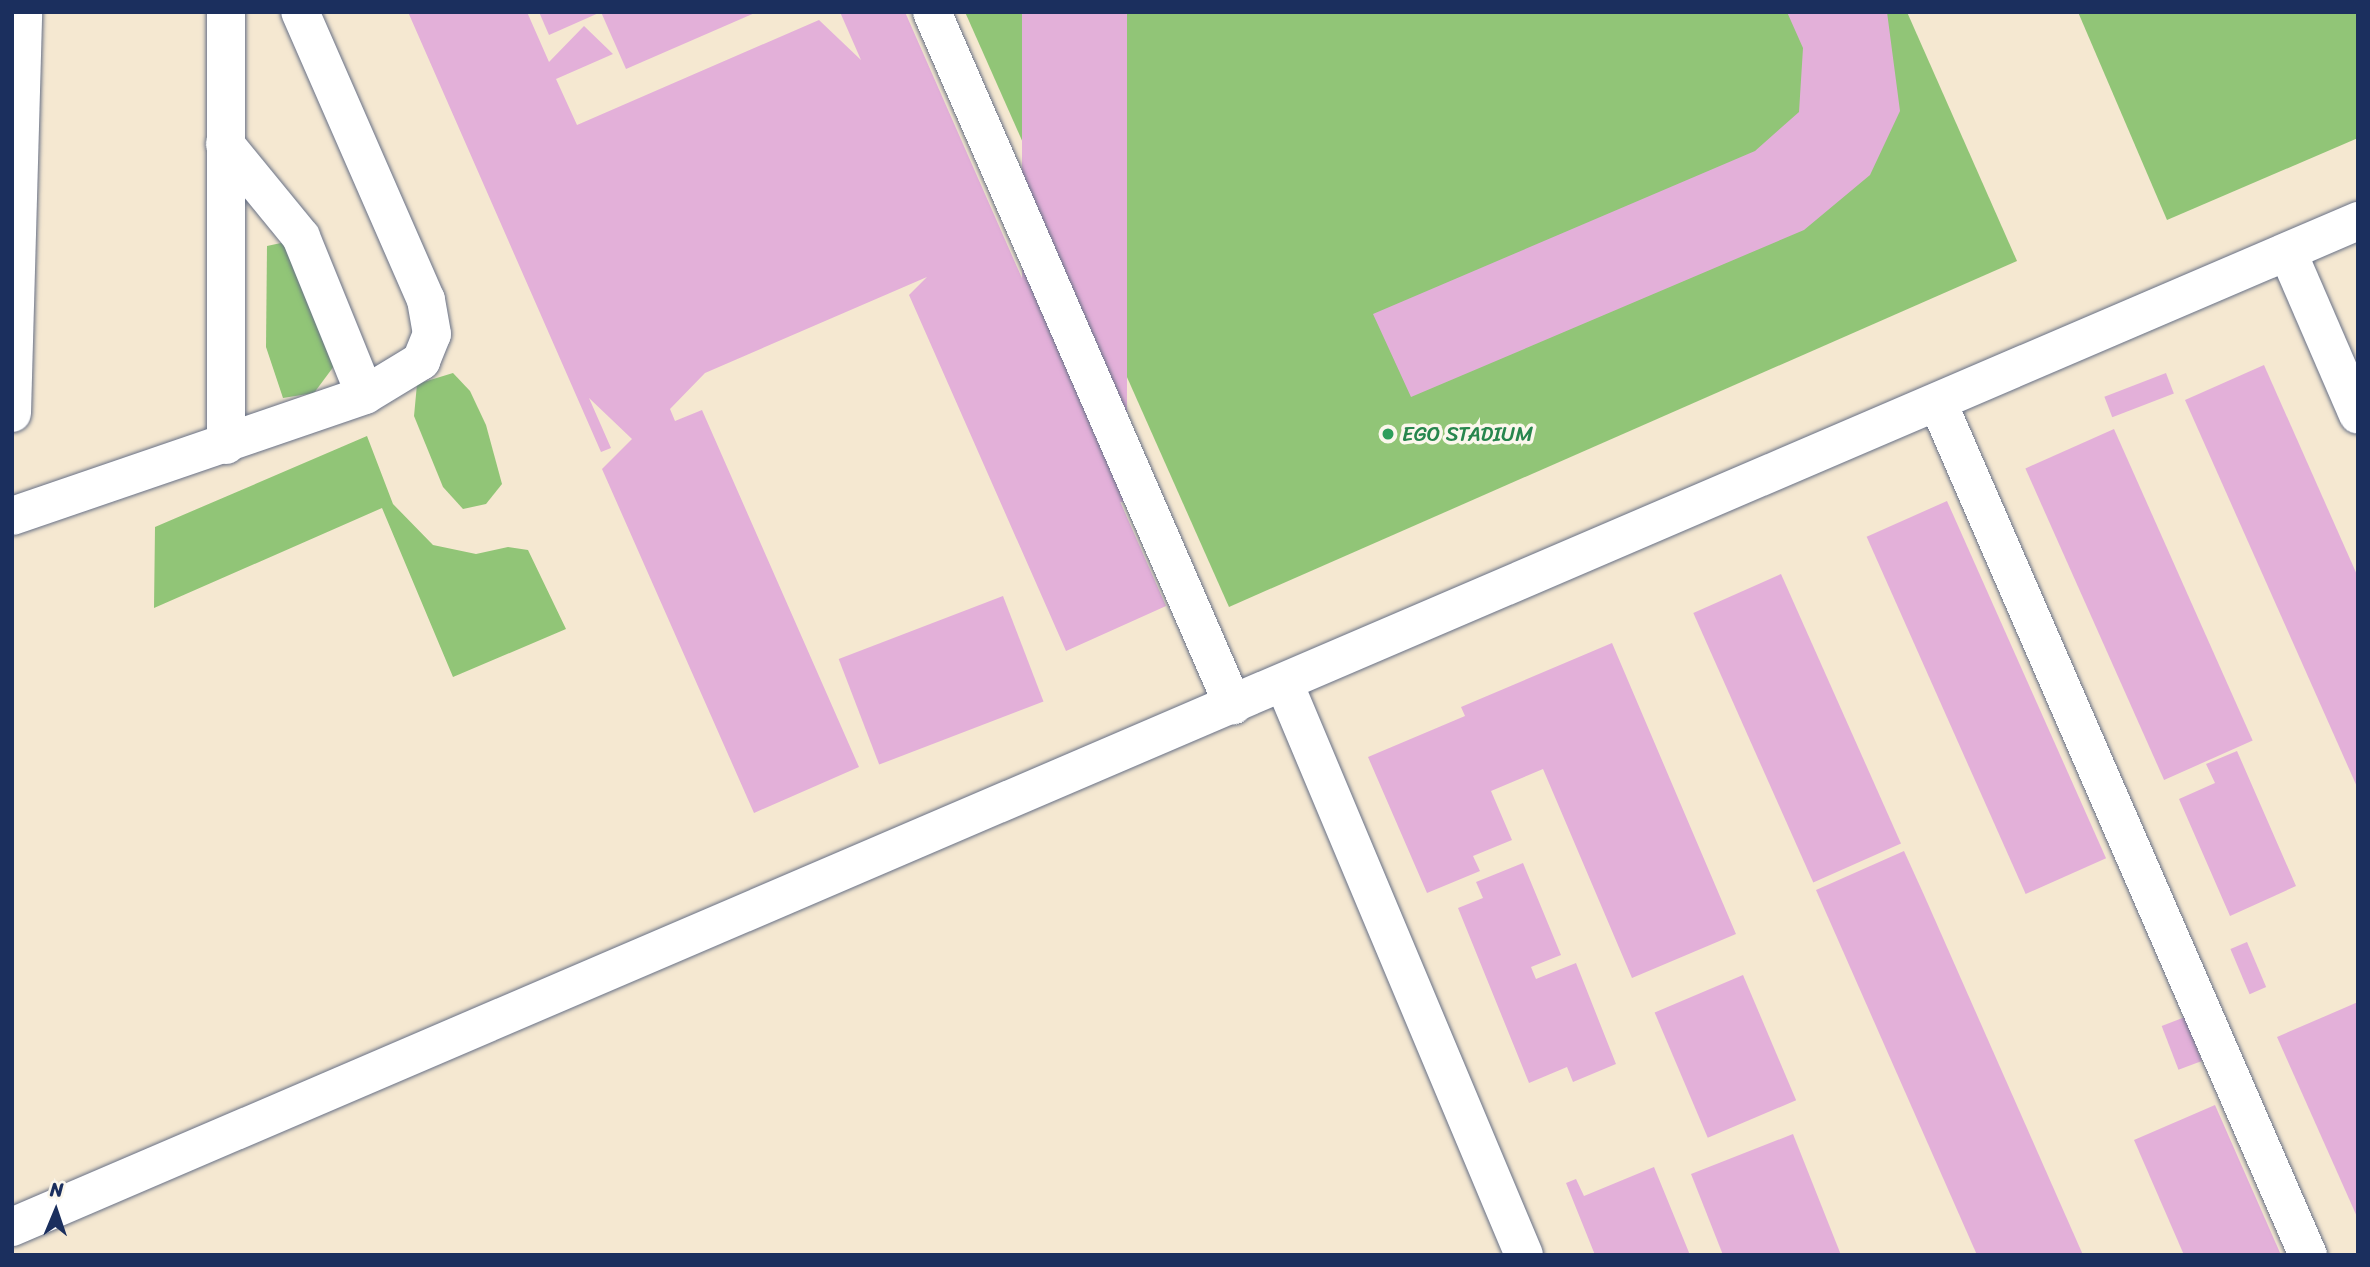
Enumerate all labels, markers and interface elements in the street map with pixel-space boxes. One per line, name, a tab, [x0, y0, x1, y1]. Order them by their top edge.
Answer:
place label: EGO STADIUM	[1402, 421, 1531, 447]
marker: EGO STADIUM	[1380, 426, 1396, 442]
text: N	[50, 1173, 64, 1206]
north arrow	[21, 1176, 91, 1246]

